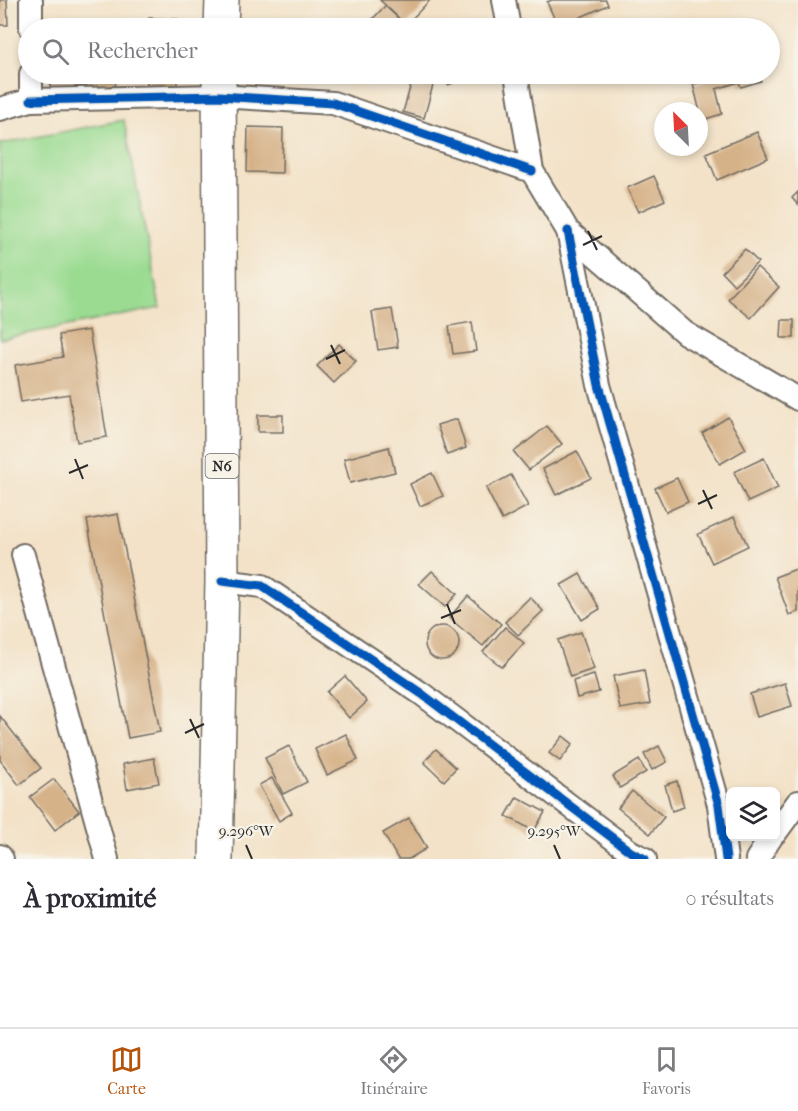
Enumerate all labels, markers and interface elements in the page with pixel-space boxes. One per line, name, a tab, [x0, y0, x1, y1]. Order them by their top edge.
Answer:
search box	[18, 18, 780, 84]
icon: search	[39, 35, 72, 68]
text: Rechercher	[87, 38, 198, 64]
north arrow	[654, 102, 708, 156]
road number: N6	[206, 454, 238, 478]
map controls	[726, 787, 780, 841]
button: layers	[726, 787, 780, 841]
text: 9.296°W	[219, 822, 275, 840]
text: 9.295°W	[527, 822, 582, 840]
text: À proximité	[24, 883, 156, 914]
text: 0 résultats	[685, 887, 774, 910]
tab: Carte	[107, 1043, 146, 1098]
tab: Itinéraire	[360, 1043, 428, 1098]
tab: Favoris	[642, 1043, 691, 1098]

